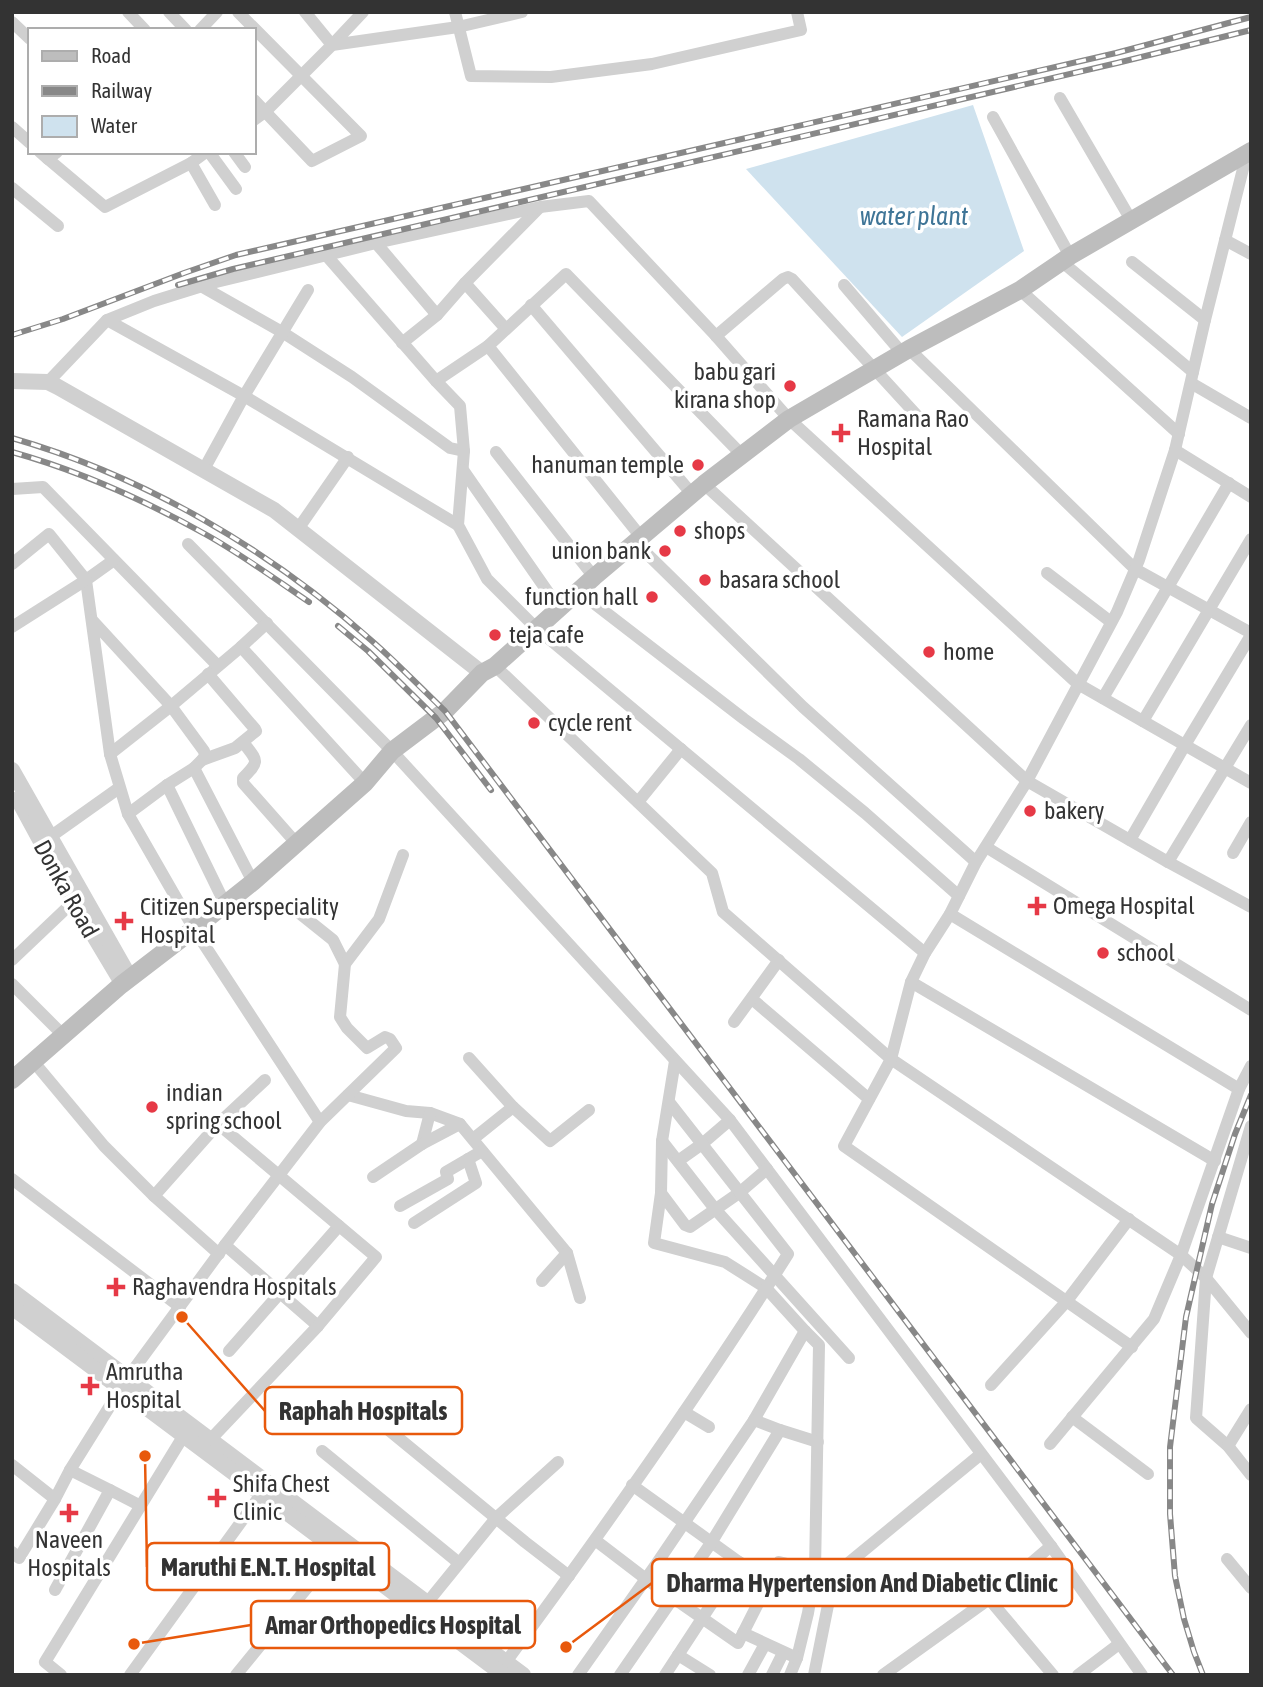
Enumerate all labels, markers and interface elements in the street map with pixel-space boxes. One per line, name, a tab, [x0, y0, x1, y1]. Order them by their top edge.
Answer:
legend	[28, 28, 256, 154]
text: Road	[91, 43, 131, 67]
text: Railway	[91, 78, 153, 102]
text: Water	[91, 113, 138, 137]
water label: water plant	[860, 201, 969, 231]
place label: babu gari kirana shop	[674, 358, 776, 413]
marker: babu gari kirana shop	[782, 378, 798, 394]
place label: Ramana Rao Hospital	[857, 405, 969, 460]
marker: Ramana Rao Hospital	[831, 423, 851, 443]
place label: hanuman temple	[531, 451, 684, 478]
marker: hanuman temple	[690, 457, 706, 473]
place label: shops	[694, 517, 745, 544]
marker: shops	[672, 523, 688, 539]
place label: union bank	[551, 537, 651, 564]
marker: union bank	[657, 543, 673, 559]
place label: basara school	[719, 566, 841, 593]
marker: basara school	[697, 572, 713, 588]
place label: function hall	[525, 583, 639, 610]
marker: function hall	[644, 589, 660, 605]
place label: teja cafe	[509, 621, 584, 648]
marker: teja cafe	[487, 627, 503, 643]
place label: home	[943, 638, 994, 665]
marker: home	[921, 644, 937, 660]
place label: cycle rent	[548, 709, 632, 736]
marker: cycle rent	[526, 715, 542, 731]
place label: bakery	[1044, 797, 1105, 824]
marker: bakery	[1022, 803, 1038, 819]
street label: Donka Road	[29, 835, 104, 942]
place label: Omega Hospital	[1053, 892, 1195, 919]
place label: Citizen Superspeciality Hospital	[140, 893, 339, 948]
marker: Omega Hospital	[1027, 896, 1047, 916]
marker: Citizen Superspeciality Hospital	[114, 911, 134, 931]
place label: school	[1117, 939, 1176, 966]
marker: school	[1095, 945, 1111, 961]
place label: indian spring school	[166, 1079, 282, 1134]
marker: indian spring school	[144, 1099, 160, 1115]
place label: Raghavendra Hospitals	[132, 1273, 336, 1300]
marker: Raghavendra Hospitals	[106, 1277, 126, 1297]
place label: Amrutha Hospital	[106, 1358, 183, 1413]
marker: Amrutha Hospital	[80, 1376, 100, 1396]
callout: Raphah Hospitals	[265, 1387, 462, 1434]
text: Raphah Hospitals	[279, 1396, 447, 1426]
place label: Shifa Chest Clinic	[233, 1470, 330, 1525]
marker: Shifa Chest Clinic	[207, 1488, 227, 1508]
marker: Naveen Hospitals	[59, 1503, 79, 1523]
place label: Naveen Hospitals	[27, 1526, 111, 1581]
callout: Maruthi E.N.T. Hospital	[147, 1543, 389, 1590]
text: Maruthi E.N.T. Hospital	[161, 1552, 376, 1582]
callout: Dharma Hypertension And Diabetic Clinic	[652, 1559, 1072, 1606]
text: Dharma Hypertension And Diabetic Clinic	[666, 1568, 1058, 1598]
callout: Amar Orthopedics Hospital	[251, 1601, 535, 1648]
text: Amar Orthopedics Hospital	[264, 1610, 522, 1640]

